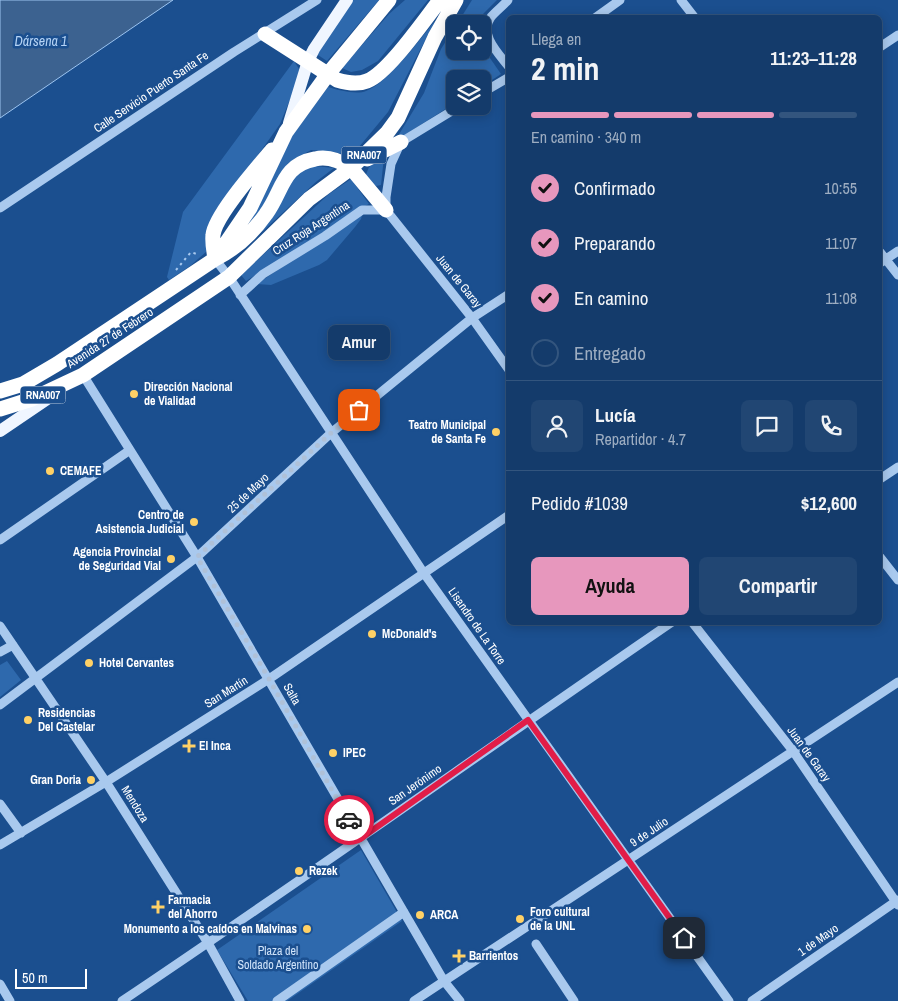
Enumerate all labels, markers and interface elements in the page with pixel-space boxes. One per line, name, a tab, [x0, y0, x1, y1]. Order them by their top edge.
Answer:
map controls	[446, 15, 491, 115]
button: locate	[446, 15, 491, 60]
text: Llega en	[531, 28, 581, 50]
water label: Dársena 1	[15, 32, 67, 50]
text: 11:23–11:28	[770, 45, 857, 71]
text: 2 min	[531, 47, 600, 90]
street label: Calle Servicio Puerto Santa Fe	[90, 48, 212, 136]
button: layers	[446, 70, 491, 115]
text: En camino · 340 m	[531, 126, 641, 148]
road number: RNA007	[342, 146, 386, 164]
icon: check	[531, 174, 559, 202]
text: Confirmado	[574, 175, 655, 201]
text: 10:55	[824, 177, 857, 199]
street label: Cruz Roja Argentina	[269, 197, 353, 259]
icon: check	[531, 229, 559, 257]
text: Preparando	[574, 230, 655, 256]
text: 11:07	[825, 232, 857, 254]
street label: Juan de Garay	[432, 251, 486, 311]
icon: check	[531, 284, 559, 312]
text: En camino	[574, 285, 648, 311]
text: 11:08	[825, 287, 857, 309]
street label: Avenida 27 de Febrero	[63, 304, 156, 372]
callout: Amur	[328, 325, 390, 360]
text: Amur	[342, 331, 376, 353]
text: Entregado	[574, 340, 646, 366]
place label: Dirección Nacional de Vialidad	[144, 379, 233, 409]
road number: RNA007	[20, 386, 66, 404]
marker: Dirección Nacional de Vialidad	[128, 388, 140, 400]
pin	[338, 389, 380, 431]
icon: bag	[345, 396, 373, 424]
button: person	[531, 400, 583, 452]
button: chat	[741, 400, 793, 452]
button: phone	[805, 400, 857, 452]
text: Lucía	[595, 402, 636, 428]
place label: Teatro Municipal de Santa Fe	[409, 417, 487, 447]
marker: Teatro Municipal de Santa Fe	[490, 426, 502, 438]
text: Repartidor · 4.7	[595, 428, 686, 450]
place label: CEMAFE	[60, 463, 102, 479]
marker: CEMAFE	[44, 465, 56, 477]
street label: 25 de Mayo	[224, 470, 272, 516]
text: Pedido #1039	[531, 490, 628, 516]
text: $12,600	[801, 490, 857, 516]
place label: Centro de Asistencia Judicial	[95, 507, 185, 537]
marker: Centro de Asistencia Judicial	[188, 516, 200, 528]
place label: Agencia Provincial de Seguridad Vial	[73, 544, 161, 574]
marker: Agencia Provincial de Seguridad Vial	[165, 553, 177, 565]
button: Ayuda	[531, 557, 689, 615]
button: Compartir	[699, 557, 857, 615]
street label: Lisandro de La Torre	[444, 584, 510, 668]
place label: McDonald's	[382, 626, 437, 642]
marker: McDonald's	[366, 628, 378, 640]
place label: Hotel Cervantes	[99, 655, 174, 671]
marker: Hotel Cervantes	[83, 657, 95, 669]
street label: San Martín	[201, 672, 251, 712]
street label: Salta	[279, 680, 305, 708]
place label: Residencias Del Castelar	[38, 705, 96, 735]
marker: Residencias Del Castelar	[22, 714, 34, 726]
street label: Juan de Garay	[784, 723, 834, 785]
place label: El Inca	[199, 738, 231, 754]
marker: El Inca	[183, 740, 195, 752]
place label: IPEC	[343, 745, 366, 761]
marker: IPEC	[327, 747, 339, 759]
street label: San Jerónimo	[385, 761, 445, 809]
place label: Gran Doria	[30, 772, 82, 788]
marker: Gran Doria	[85, 774, 97, 786]
street label: Mendoza	[117, 783, 153, 826]
courier	[324, 795, 374, 845]
icon: car	[335, 806, 363, 834]
street label: 9 de Julio	[627, 813, 671, 851]
place label: Rezek	[309, 863, 338, 879]
marker: Rezek	[293, 865, 305, 877]
place label: Farmacia del Ahorro	[168, 892, 217, 922]
marker: Farmacia del Ahorro	[152, 901, 164, 913]
place label: Foro cultural de la UNL	[530, 904, 590, 934]
place label: ARCA	[430, 907, 459, 923]
marker: ARCA	[414, 909, 426, 921]
marker: Foro cultural de la UNL	[514, 913, 526, 925]
pin	[663, 917, 705, 959]
street label: 1 de Mayo	[795, 920, 841, 960]
place label: Monumento a los caídos en Malvinas	[124, 921, 298, 937]
marker: Monumento a los caídos en Malvinas	[301, 923, 313, 935]
icon: home	[670, 924, 698, 952]
park label: Plaza del Soldado Argentino	[238, 943, 318, 973]
place label: Barrientos	[469, 948, 519, 964]
marker: Barrientos	[453, 950, 465, 962]
scale bar	[15, 966, 88, 989]
text: 50 m	[22, 969, 48, 987]

